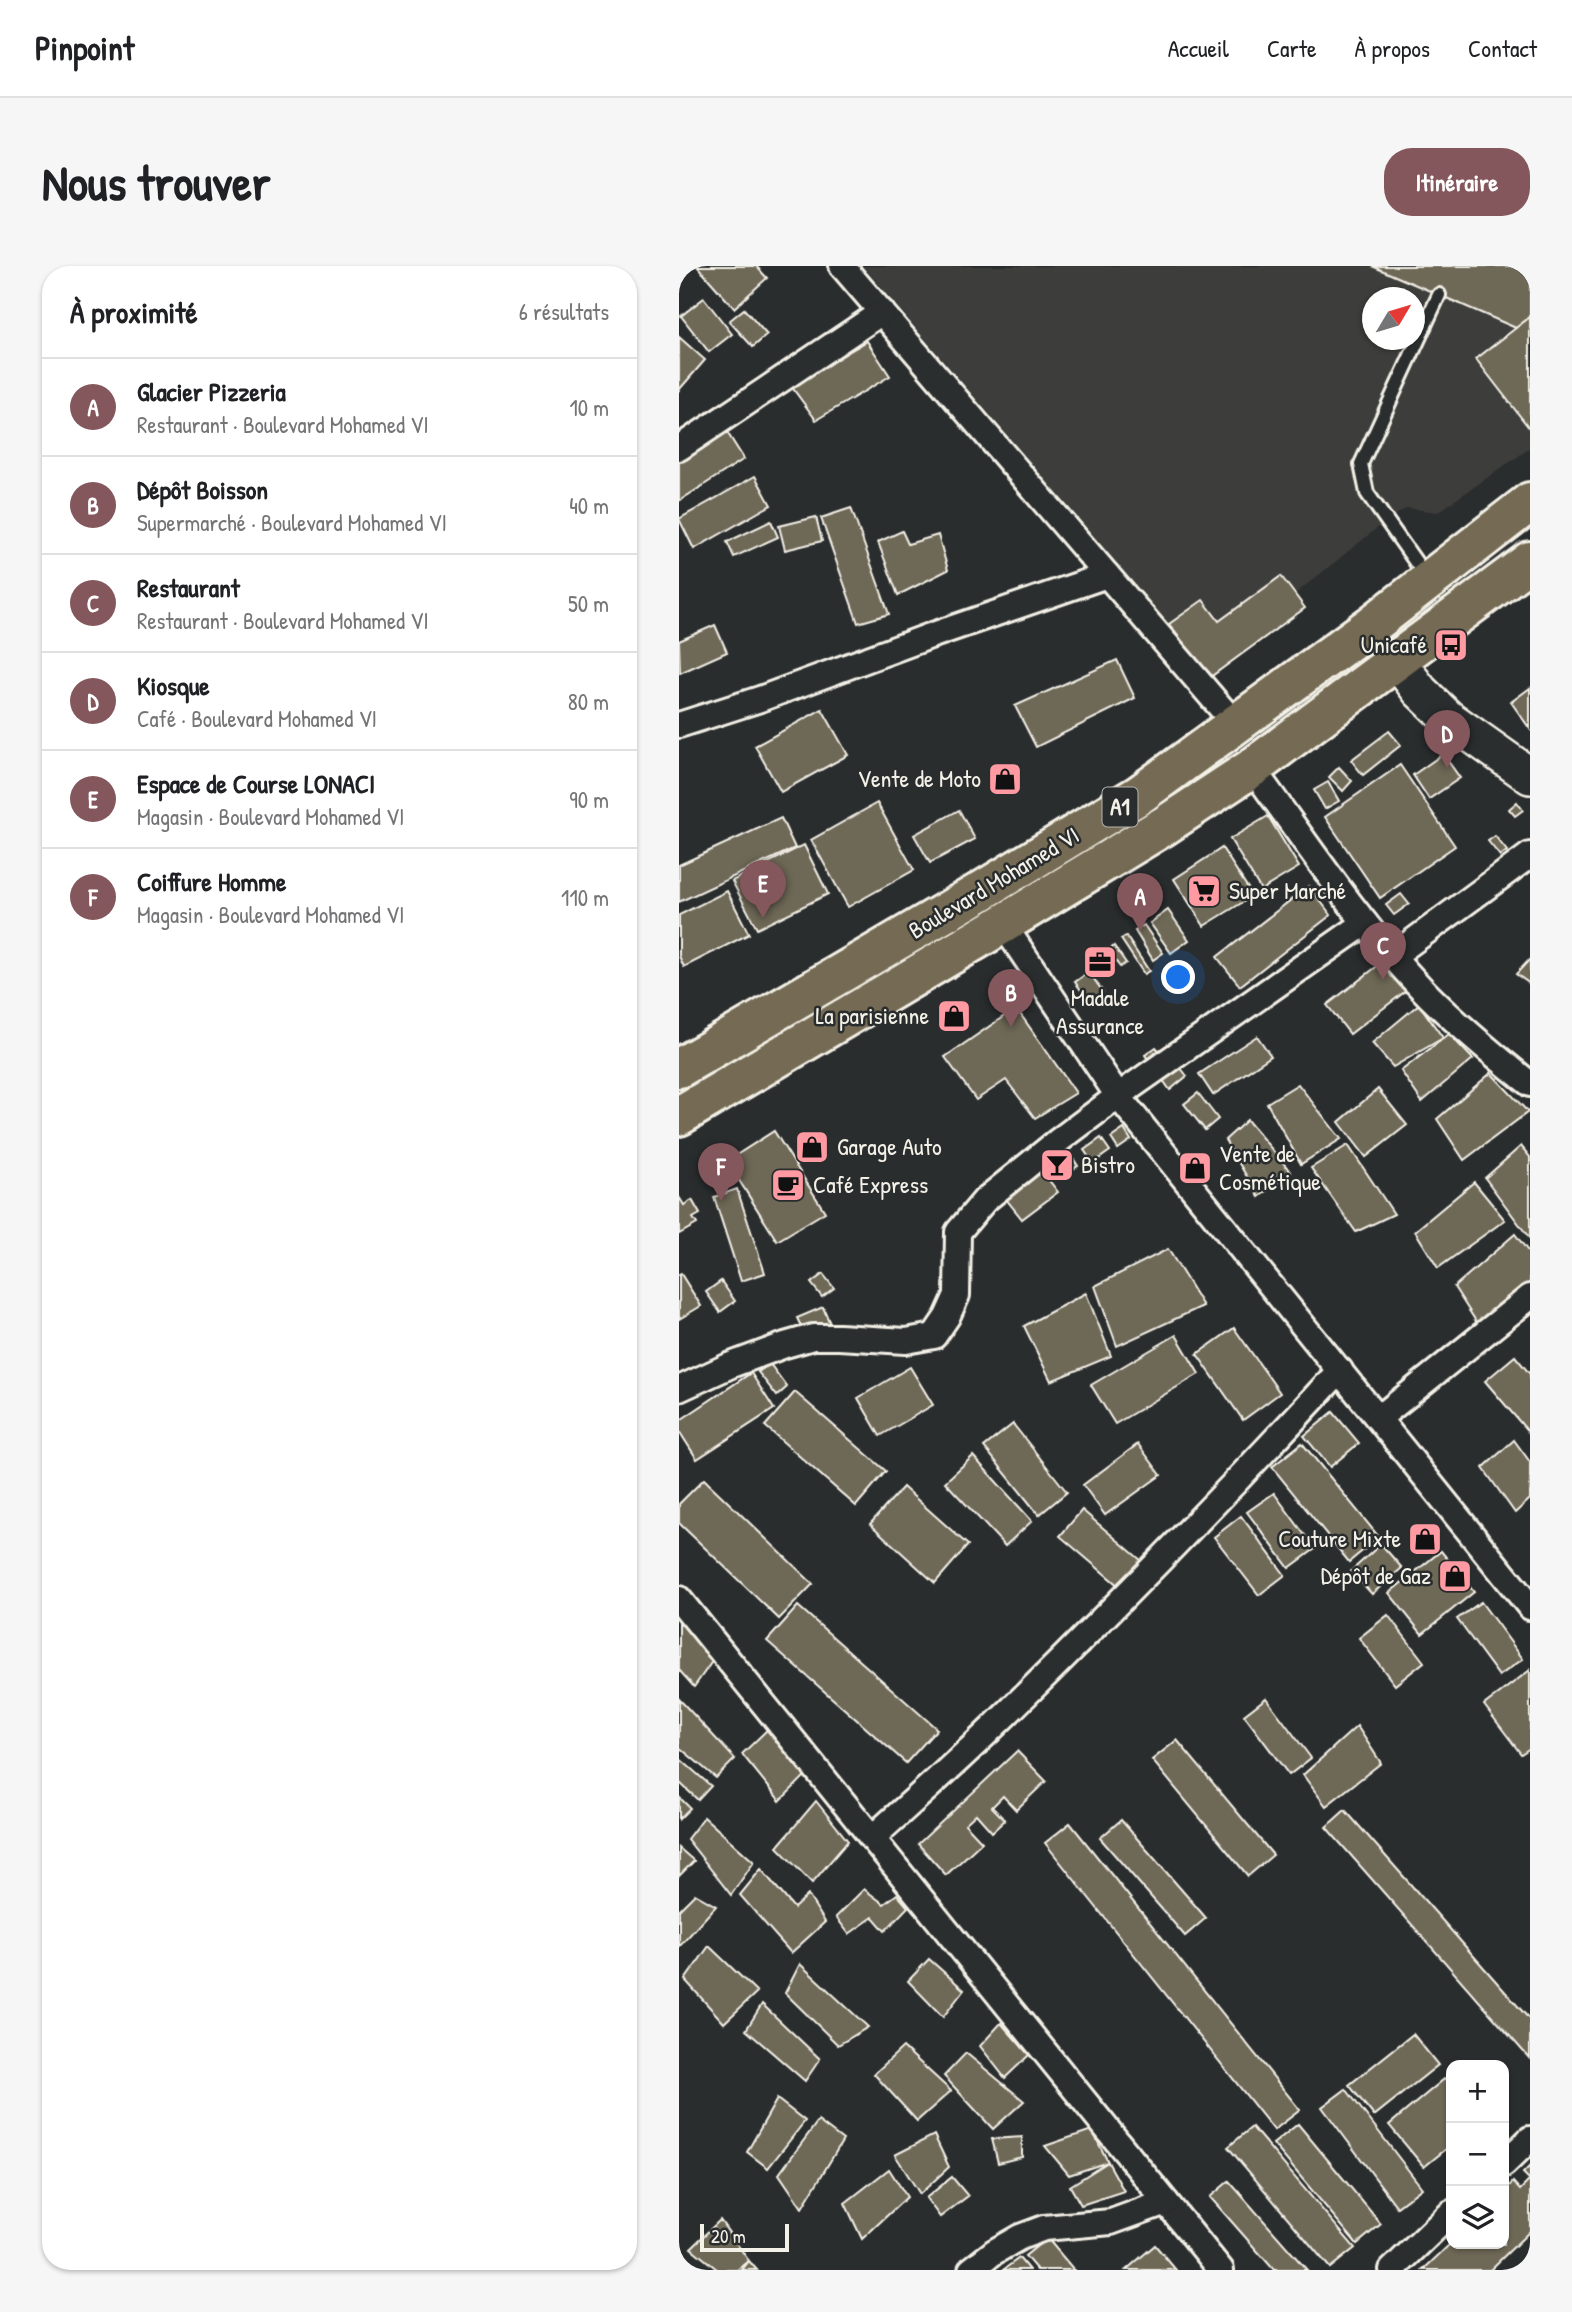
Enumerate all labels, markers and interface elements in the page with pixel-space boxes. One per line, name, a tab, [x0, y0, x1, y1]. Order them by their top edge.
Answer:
text: Pinpoint	[35, 26, 134, 70]
text: Accueil	[1168, 32, 1229, 64]
text: Carte	[1267, 32, 1316, 64]
text: À propos	[1354, 32, 1430, 64]
text: Contact	[1468, 32, 1537, 64]
button: Itinéraire	[1384, 148, 1530, 216]
text: Nous trouver	[42, 149, 271, 215]
north arrow	[1362, 287, 1425, 350]
text: À proximité	[70, 292, 198, 332]
text: 6 résultats	[519, 296, 609, 327]
text: Glacier Pizzeria	[137, 374, 286, 409]
text: A	[87, 392, 99, 423]
text: 10 m	[569, 392, 609, 423]
text: Restaurant · Boulevard Mohamed VI	[137, 409, 429, 440]
text: Dépôt Boisson	[137, 472, 268, 507]
text: B	[87, 490, 99, 521]
text: 40 m	[569, 490, 609, 521]
text: Supermarché · Boulevard Mohamed VI	[137, 507, 447, 538]
text: Restaurant	[137, 570, 240, 605]
text: C	[87, 588, 99, 619]
text: 50 m	[568, 588, 609, 619]
text: Restaurant · Boulevard Mohamed VI	[137, 605, 429, 636]
bus stop icon: Unicafé	[1432, 626, 1470, 664]
place label: Unicafé	[1361, 628, 1427, 660]
text: Kiosque	[137, 668, 210, 703]
text: D	[88, 686, 98, 717]
text: 80 m	[568, 686, 609, 717]
text: Café · Boulevard Mohamed VI	[137, 703, 377, 734]
pin: D	[1424, 710, 1470, 768]
shop icon: Vente de Moto	[986, 760, 1024, 798]
place label: Vente de Moto	[857, 762, 981, 794]
text: Espace de Course LONACI	[137, 766, 375, 801]
text: E	[88, 784, 98, 815]
text: 90 m	[569, 784, 609, 815]
road number: A1	[1103, 788, 1137, 827]
text: Magasin · Boulevard Mohamed VI	[137, 801, 404, 832]
street label: Boulevard Mohamed VI	[902, 819, 1085, 946]
pin: E	[740, 860, 786, 918]
text: Coiffure Homme	[137, 864, 286, 899]
supermarket icon: Super Marché	[1185, 872, 1223, 910]
pin: A	[1117, 873, 1163, 931]
place label: Super Marché	[1229, 874, 1347, 906]
text: F	[89, 882, 97, 913]
text: 110 m	[561, 882, 609, 913]
text: Magasin · Boulevard Mohamed VI	[137, 899, 404, 930]
pin: C	[1360, 922, 1406, 980]
office icon: Madale Assurance	[1081, 943, 1119, 981]
your location	[1161, 960, 1195, 994]
pin: B	[988, 969, 1034, 1027]
place label: Madale Assurance	[1056, 981, 1145, 1041]
shop icon: La parisienne	[935, 997, 973, 1035]
place label: La parisienne	[815, 999, 929, 1031]
shop icon: Garage Auto	[793, 1128, 831, 1166]
place label: Garage Auto	[837, 1130, 942, 1162]
place label: Vente de Cosmétique	[1219, 1137, 1321, 1197]
pin: F	[698, 1143, 744, 1201]
bar icon: Bistro	[1038, 1146, 1076, 1184]
place label: Bistro	[1081, 1148, 1135, 1180]
shop icon: Vente de Cosmétique	[1176, 1149, 1214, 1187]
cafe icon: Café Express	[769, 1166, 807, 1204]
place label: Café Express	[813, 1168, 928, 1200]
shop icon: Couture Mixte	[1406, 1520, 1444, 1558]
place label: Couture Mixte	[1278, 1522, 1401, 1554]
shop icon: Dépôt de Gaz	[1436, 1557, 1474, 1595]
place label: Dépôt de Gaz	[1321, 1559, 1431, 1591]
map controls	[1446, 2060, 1509, 2249]
button: +	[1446, 2060, 1509, 2123]
button: −	[1446, 2123, 1509, 2186]
button: layers	[1446, 2186, 1509, 2249]
scale bar	[700, 2221, 789, 2253]
text: 20 m	[711, 2223, 746, 2249]

